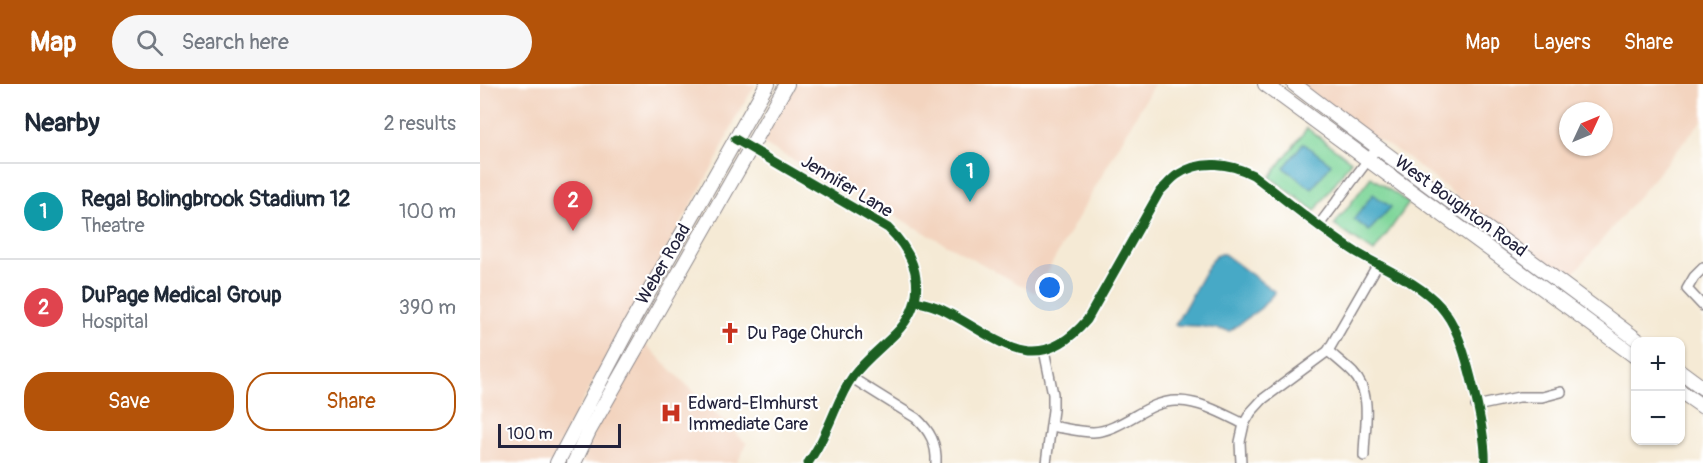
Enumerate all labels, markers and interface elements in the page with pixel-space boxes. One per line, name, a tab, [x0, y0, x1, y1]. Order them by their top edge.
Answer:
search box	[112, 15, 532, 69]
text: Map	[30, 25, 76, 60]
icon: search	[133, 26, 166, 59]
text: Search here	[181, 28, 289, 56]
text: Map	[1465, 29, 1500, 56]
text: Layers	[1533, 29, 1591, 56]
text: Share	[1624, 29, 1673, 56]
north arrow	[1559, 102, 1613, 156]
text: Nearby	[24, 107, 100, 139]
text: 2 results	[384, 111, 456, 136]
street label: Jennifer Lane	[797, 150, 897, 223]
street label: West Boughton Road	[1390, 151, 1531, 262]
pin: 1	[950, 152, 990, 202]
pin: 2	[554, 182, 592, 231]
text: Regal Bolingbrook Stadium 12	[81, 185, 351, 213]
text: 1	[40, 199, 47, 224]
text: 100 m	[399, 199, 456, 224]
text: Theatre	[81, 213, 145, 238]
street label: Weber Road	[631, 220, 696, 309]
your location	[1035, 273, 1064, 302]
text: DuPage Medical Group	[81, 281, 282, 309]
text: 2	[38, 295, 49, 320]
text: 390 m	[399, 295, 456, 320]
text: Hospital	[81, 309, 148, 334]
church icon: Du Page Church	[718, 321, 742, 345]
place label: Du Page Church	[747, 322, 863, 345]
map controls	[1631, 337, 1685, 445]
button: +	[1631, 337, 1685, 391]
button: Save	[24, 372, 234, 431]
button: Share	[246, 372, 456, 431]
button: −	[1631, 391, 1685, 445]
place label: Edward-Elmhurst Immediate Care	[688, 392, 819, 436]
hospital icon: Edward-Elmhurst Immediate Care	[659, 401, 683, 425]
scale bar	[498, 421, 621, 448]
text: 100 m	[507, 424, 553, 444]

